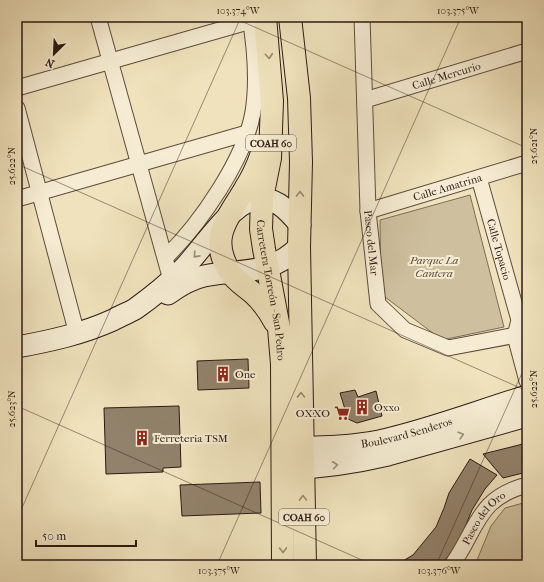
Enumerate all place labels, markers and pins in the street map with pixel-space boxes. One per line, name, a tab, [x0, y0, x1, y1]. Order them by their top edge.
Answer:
building icon: One	[214, 365, 232, 383]
place label: One	[235, 368, 256, 381]
building icon: Oxxo	[353, 398, 371, 416]
place label: Oxxo	[374, 401, 400, 414]
supermarket icon: OXXO	[333, 404, 351, 422]
place label: OXXO	[296, 407, 330, 420]
building icon: Ferreteria TSM	[133, 429, 151, 447]
place label: Ferreteria TSM	[154, 432, 228, 445]

